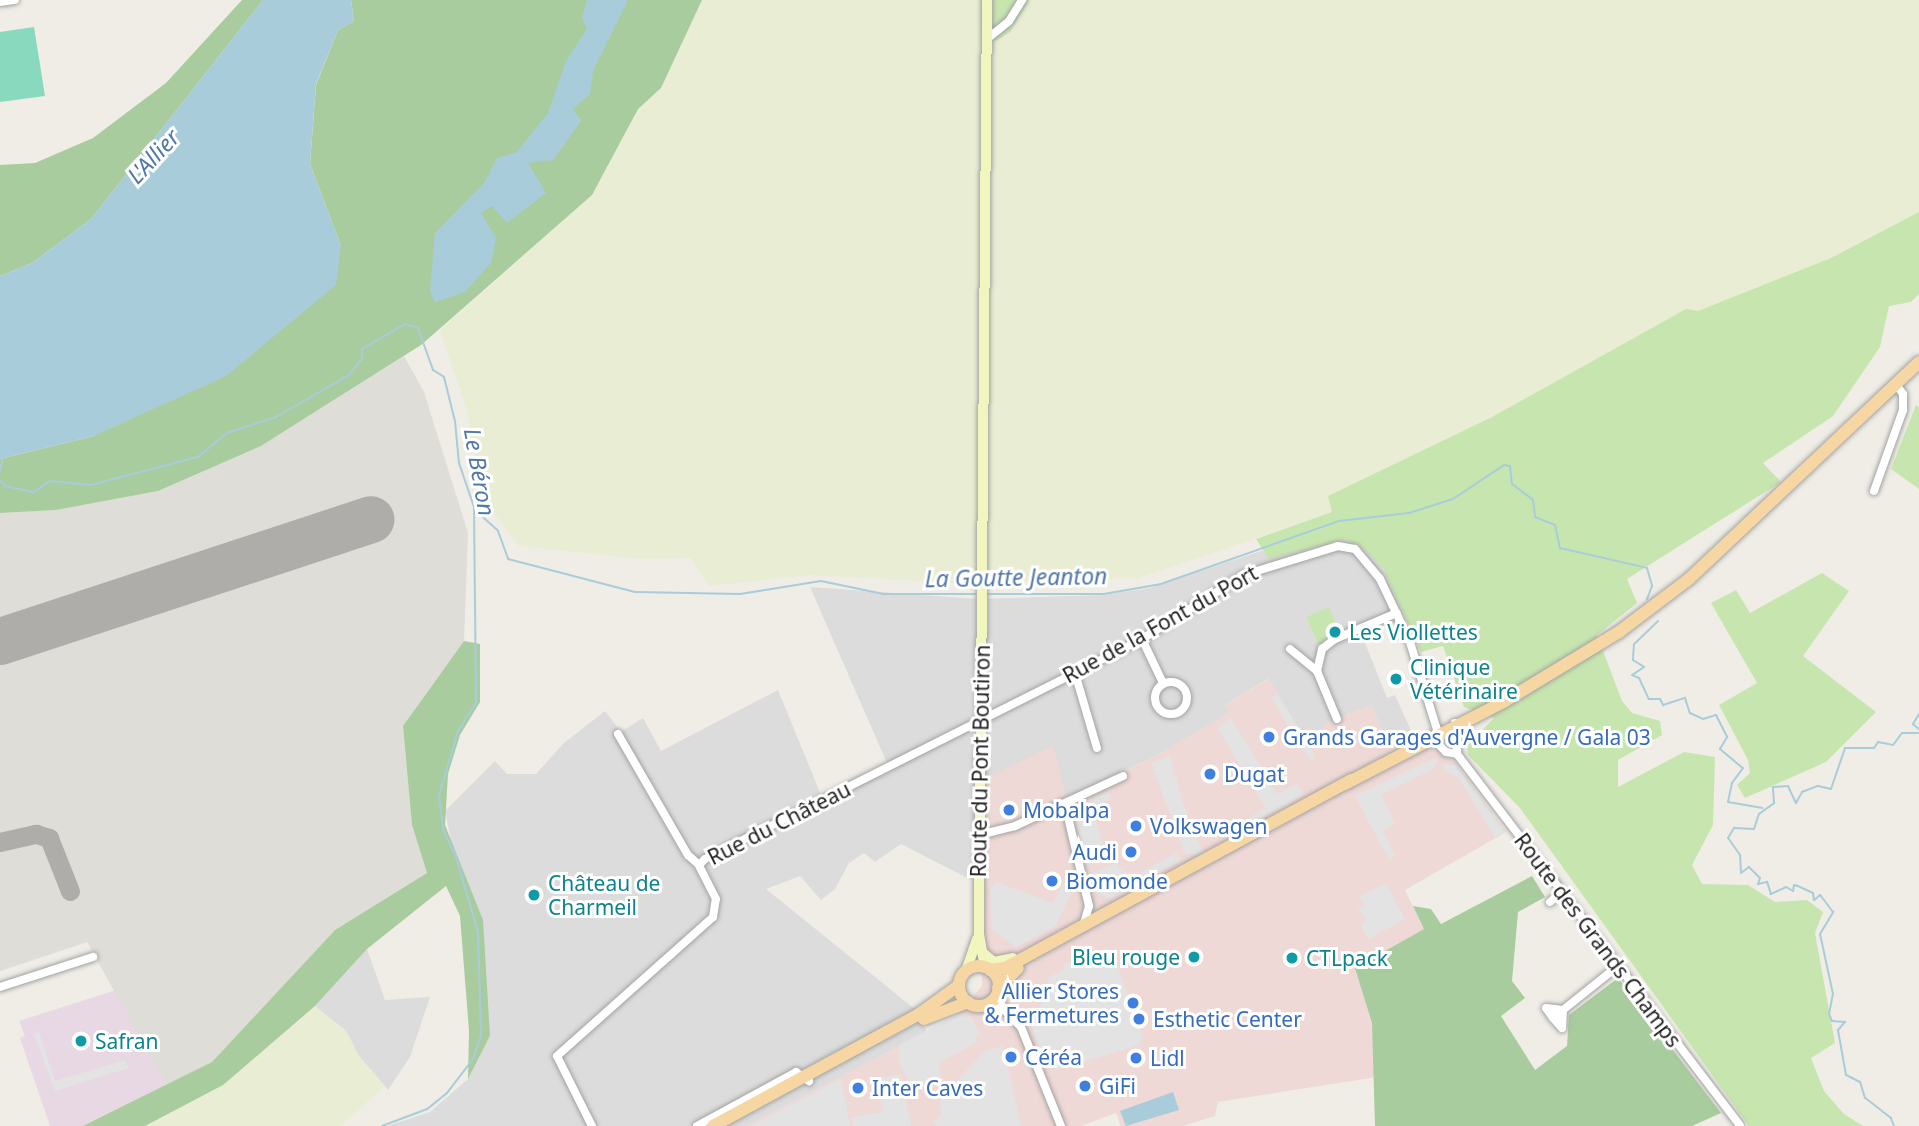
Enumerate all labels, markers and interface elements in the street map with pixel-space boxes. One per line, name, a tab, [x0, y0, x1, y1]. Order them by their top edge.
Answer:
water label: L'Allier	[121, 123, 185, 189]
water label: Le Béron	[459, 426, 501, 518]
street label: Rue de la Font du Port	[1058, 560, 1262, 688]
water label: La Goutte Jeanton	[924, 562, 1108, 592]
place label: Les Viollettes	[1349, 619, 1478, 645]
marker: Les Viollettes	[1327, 624, 1343, 640]
street label: Route du Pont Boutiron	[965, 644, 995, 878]
place label: Clinique Vétérinaire	[1410, 654, 1518, 704]
marker: Clinique Vétérinaire	[1388, 671, 1404, 687]
place label: Grands Garages d'Auvergne / Gala 03	[1283, 724, 1651, 750]
marker: Grands Garages d'Auvergne / Gala 03	[1261, 729, 1277, 745]
place label: Dugat	[1224, 761, 1285, 787]
marker: Dugat	[1202, 766, 1218, 782]
street label: Rue du Château	[703, 776, 855, 870]
place label: Mobalpa	[1023, 797, 1110, 823]
marker: Mobalpa	[1001, 802, 1017, 818]
place label: Volkswagen	[1150, 813, 1268, 839]
marker: Volkswagen	[1128, 818, 1144, 834]
street label: Route des Grands Champs	[1509, 828, 1687, 1052]
place label: Audi	[1072, 839, 1117, 865]
marker: Audi	[1123, 844, 1139, 860]
place label: Biomonde	[1066, 868, 1168, 894]
place label: Château de Charmeil	[548, 870, 660, 920]
marker: Biomonde	[1044, 873, 1060, 889]
marker: Château de Charmeil	[526, 887, 542, 903]
place label: Bleu rouge	[1072, 944, 1180, 970]
place label: CTLpack	[1306, 945, 1388, 971]
marker: Bleu rouge	[1186, 949, 1202, 965]
marker: CTLpack	[1284, 950, 1300, 966]
place label: Allier Stores & Fermetures	[985, 978, 1119, 1028]
marker: Allier Stores & Fermetures	[1125, 995, 1141, 1011]
place label: Esthetic Center	[1153, 1006, 1302, 1032]
marker: Esthetic Center	[1131, 1011, 1147, 1027]
place label: Safran	[95, 1028, 159, 1054]
marker: Safran	[73, 1033, 89, 1049]
place label: Céréa	[1025, 1044, 1082, 1070]
place label: Lidl	[1150, 1045, 1185, 1071]
marker: Céréa	[1003, 1049, 1019, 1065]
marker: Lidl	[1128, 1050, 1144, 1066]
place label: GiFi	[1099, 1073, 1136, 1099]
place label: Inter Caves	[872, 1075, 983, 1101]
marker: GiFi	[1077, 1078, 1093, 1094]
marker: Inter Caves	[850, 1080, 866, 1096]

